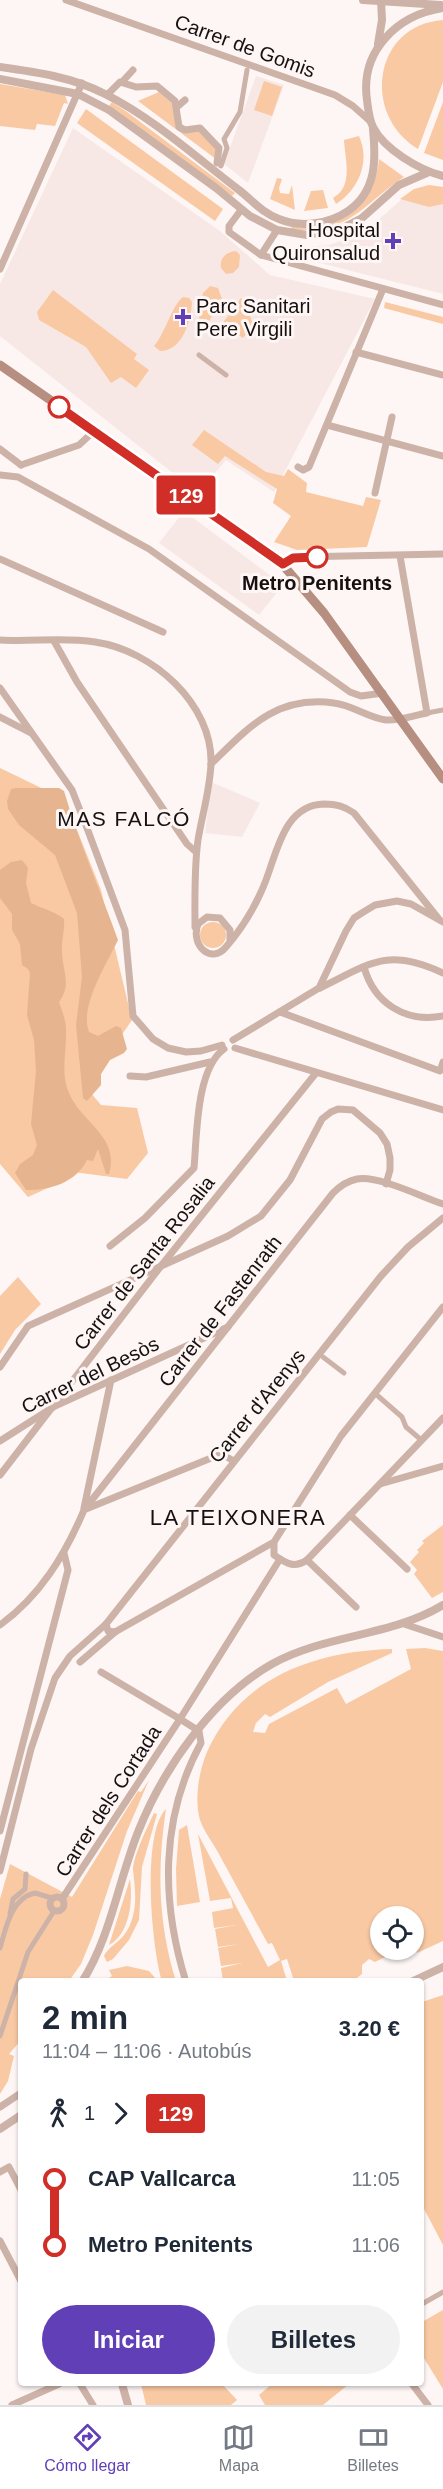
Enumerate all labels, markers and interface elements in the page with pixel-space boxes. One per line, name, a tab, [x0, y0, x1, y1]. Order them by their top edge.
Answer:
street label: Carrer de Gomis	[172, 10, 318, 82]
place label: Hospital Quironsalud	[272, 219, 380, 264]
marker: Hospital Quironsalud	[384, 232, 402, 250]
place label: Parc Sanitari Pere Virgili	[196, 295, 311, 340]
marker: Parc Sanitari Pere Virgili	[174, 308, 192, 326]
unlabelled marker	[48, 396, 70, 418]
line badge: 129	[152, 476, 220, 514]
text: 129	[168, 484, 204, 507]
marker: Metro Penitents	[306, 546, 328, 568]
place label: Metro Penitents	[242, 572, 392, 594]
district label: MAS FALCÓ	[57, 807, 191, 830]
street label: Carrer de Santa Rosalia	[69, 1171, 219, 1354]
street label: Carrer de Fastenrath	[154, 1231, 286, 1391]
street label: Carrer del Besòs	[18, 1332, 162, 1418]
street label: Carrer d'Arenys	[205, 1345, 309, 1467]
district label: LA TEIXONERA	[150, 1505, 326, 1530]
street label: Carrer dels Cortada	[51, 1721, 166, 1881]
map controls	[370, 1906, 424, 1960]
button: locate	[370, 1906, 424, 1960]
text: 2 min	[42, 1999, 128, 2036]
text: 3.20 €	[339, 2016, 400, 2041]
text: 11:04 – 11:06 · Autobús	[42, 2040, 251, 2062]
icon: walk	[42, 2097, 75, 2130]
icon: forward	[104, 2097, 137, 2130]
text: 1	[84, 2102, 95, 2124]
text: 129	[158, 2102, 193, 2125]
text: CAP Vallcarca	[88, 2166, 236, 2191]
text: 11:05	[351, 2168, 400, 2190]
text: Metro Penitents	[88, 2232, 253, 2257]
text: 11:06	[351, 2234, 400, 2256]
button: Iniciar	[42, 2305, 215, 2374]
button: Billetes	[227, 2305, 400, 2374]
tab: Cómo llegar	[44, 2421, 130, 2475]
tab: Mapa	[219, 2421, 259, 2475]
tab: Billetes	[347, 2421, 399, 2475]

